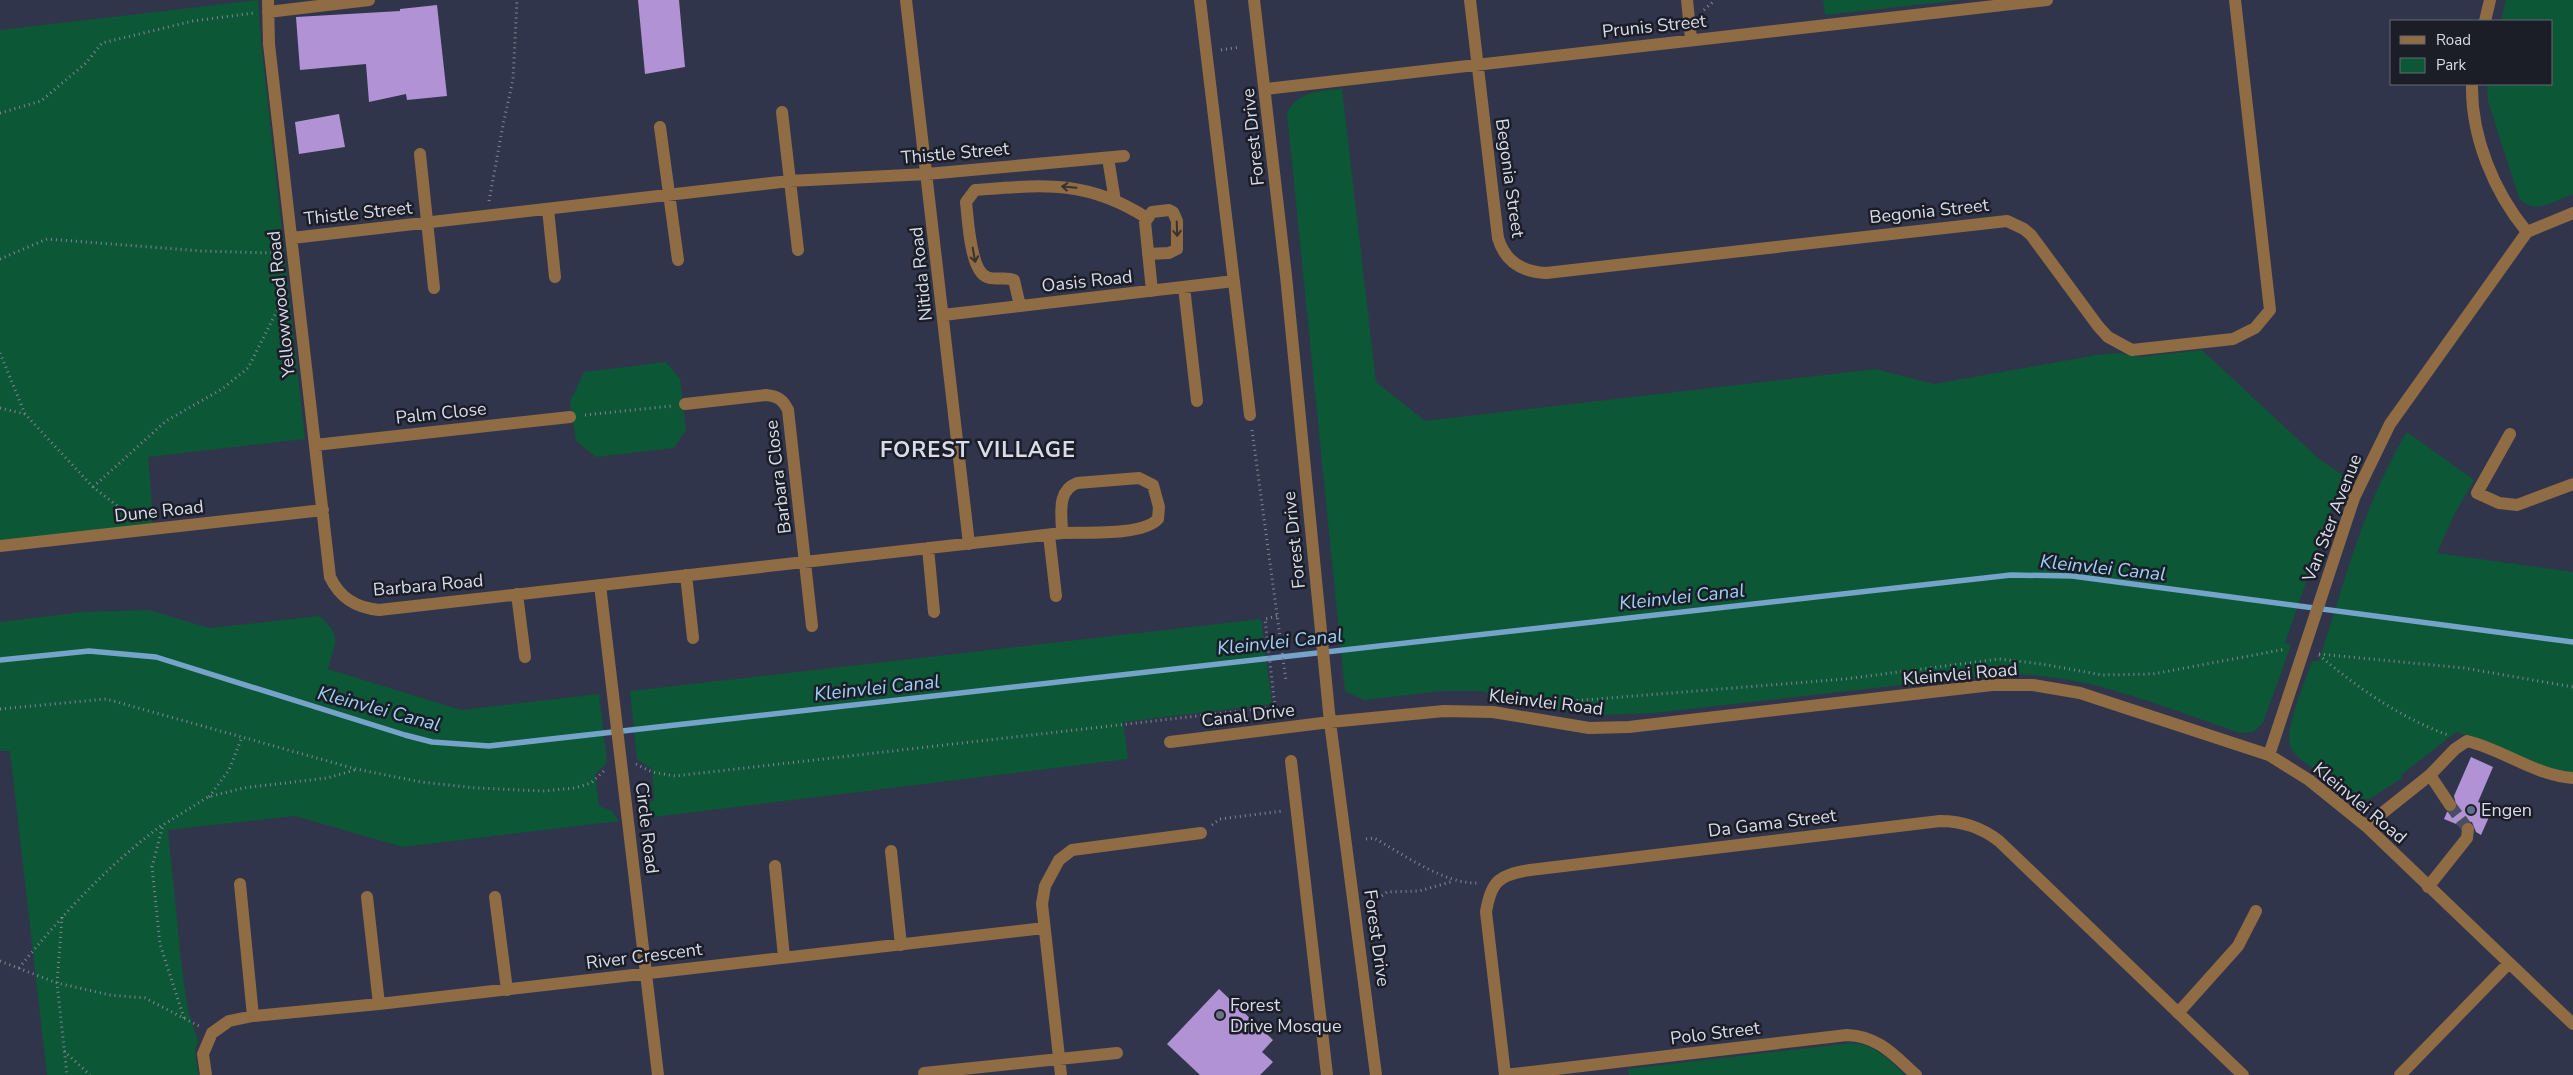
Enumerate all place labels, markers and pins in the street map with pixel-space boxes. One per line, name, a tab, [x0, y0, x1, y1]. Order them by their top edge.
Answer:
place label: Engen	[2481, 798, 2532, 822]
marker: Engen	[2465, 804, 2477, 816]
place label: Forest Drive Mosque	[1230, 993, 1342, 1038]
marker: Forest Drive Mosque	[1214, 1009, 1226, 1021]

